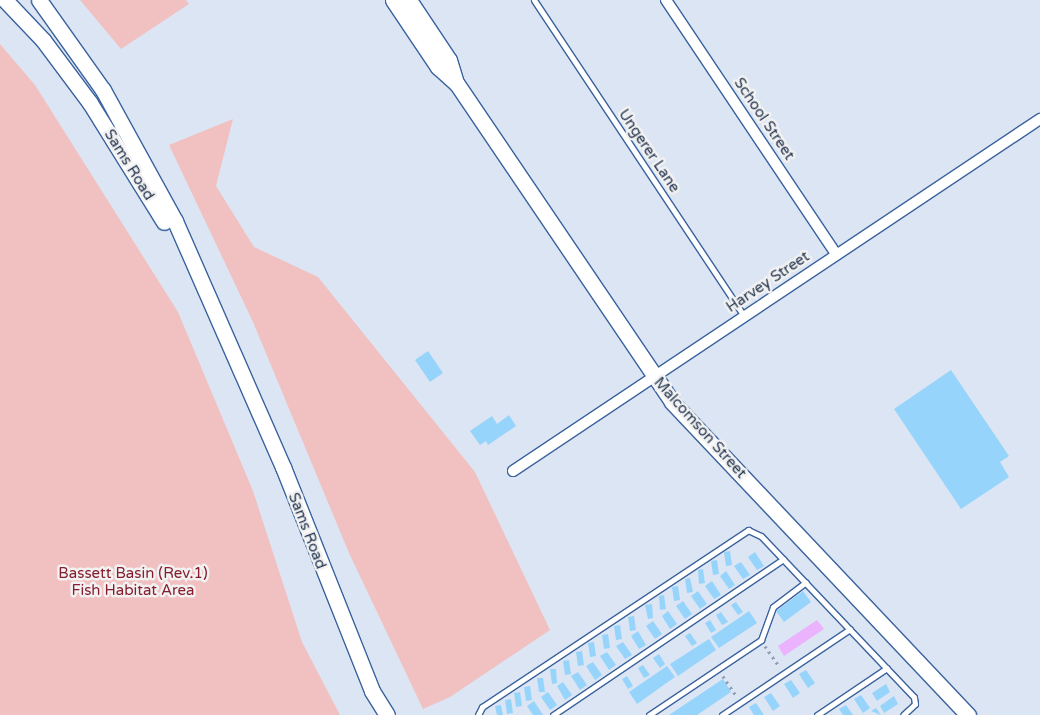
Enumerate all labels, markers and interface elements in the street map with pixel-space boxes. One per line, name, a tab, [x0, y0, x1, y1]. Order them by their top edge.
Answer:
street label: School Street	[730, 75, 798, 163]
street label: Ungerer Lane	[615, 106, 683, 196]
street label: Sams Road	[100, 126, 158, 204]
street label: Harvey Street	[723, 248, 813, 316]
street label: Malcomson Street	[650, 374, 750, 482]
street label: Sams Road	[284, 490, 330, 572]
park label: Bassett Basin (Rev.1) Fish Habitat Area	[58, 564, 208, 599]

